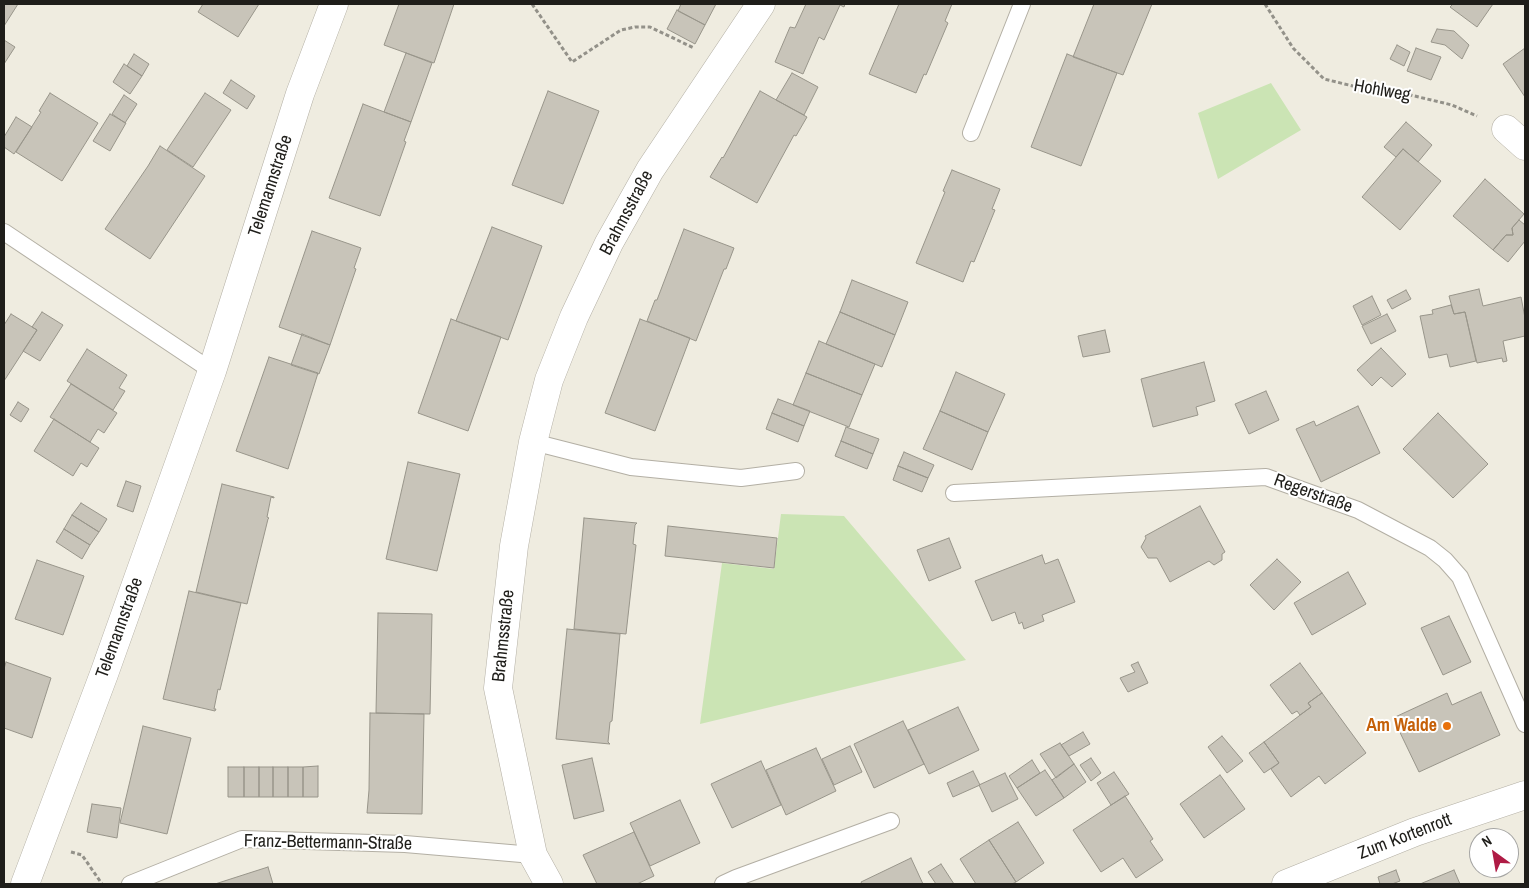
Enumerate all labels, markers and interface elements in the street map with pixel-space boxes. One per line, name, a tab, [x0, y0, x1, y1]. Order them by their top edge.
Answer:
street label: Hohlweg	[1352, 75, 1412, 107]
street label: Telemannstraße	[244, 132, 298, 240]
street label: Brahmsstraße	[596, 167, 658, 259]
street label: Regerstraße	[1271, 470, 1355, 518]
street label: Telemannstraße	[92, 575, 148, 681]
street label: Brahmsstraße	[488, 589, 520, 683]
place label: Am Walde	[1366, 715, 1437, 737]
marker: Am Walde	[1441, 720, 1453, 732]
street label: Zum Kortenrott	[1355, 809, 1455, 865]
north arrow	[1469, 828, 1519, 878]
street label: Franz-Bettermann-Straße	[244, 831, 412, 855]
text: N	[1478, 831, 1495, 851]

